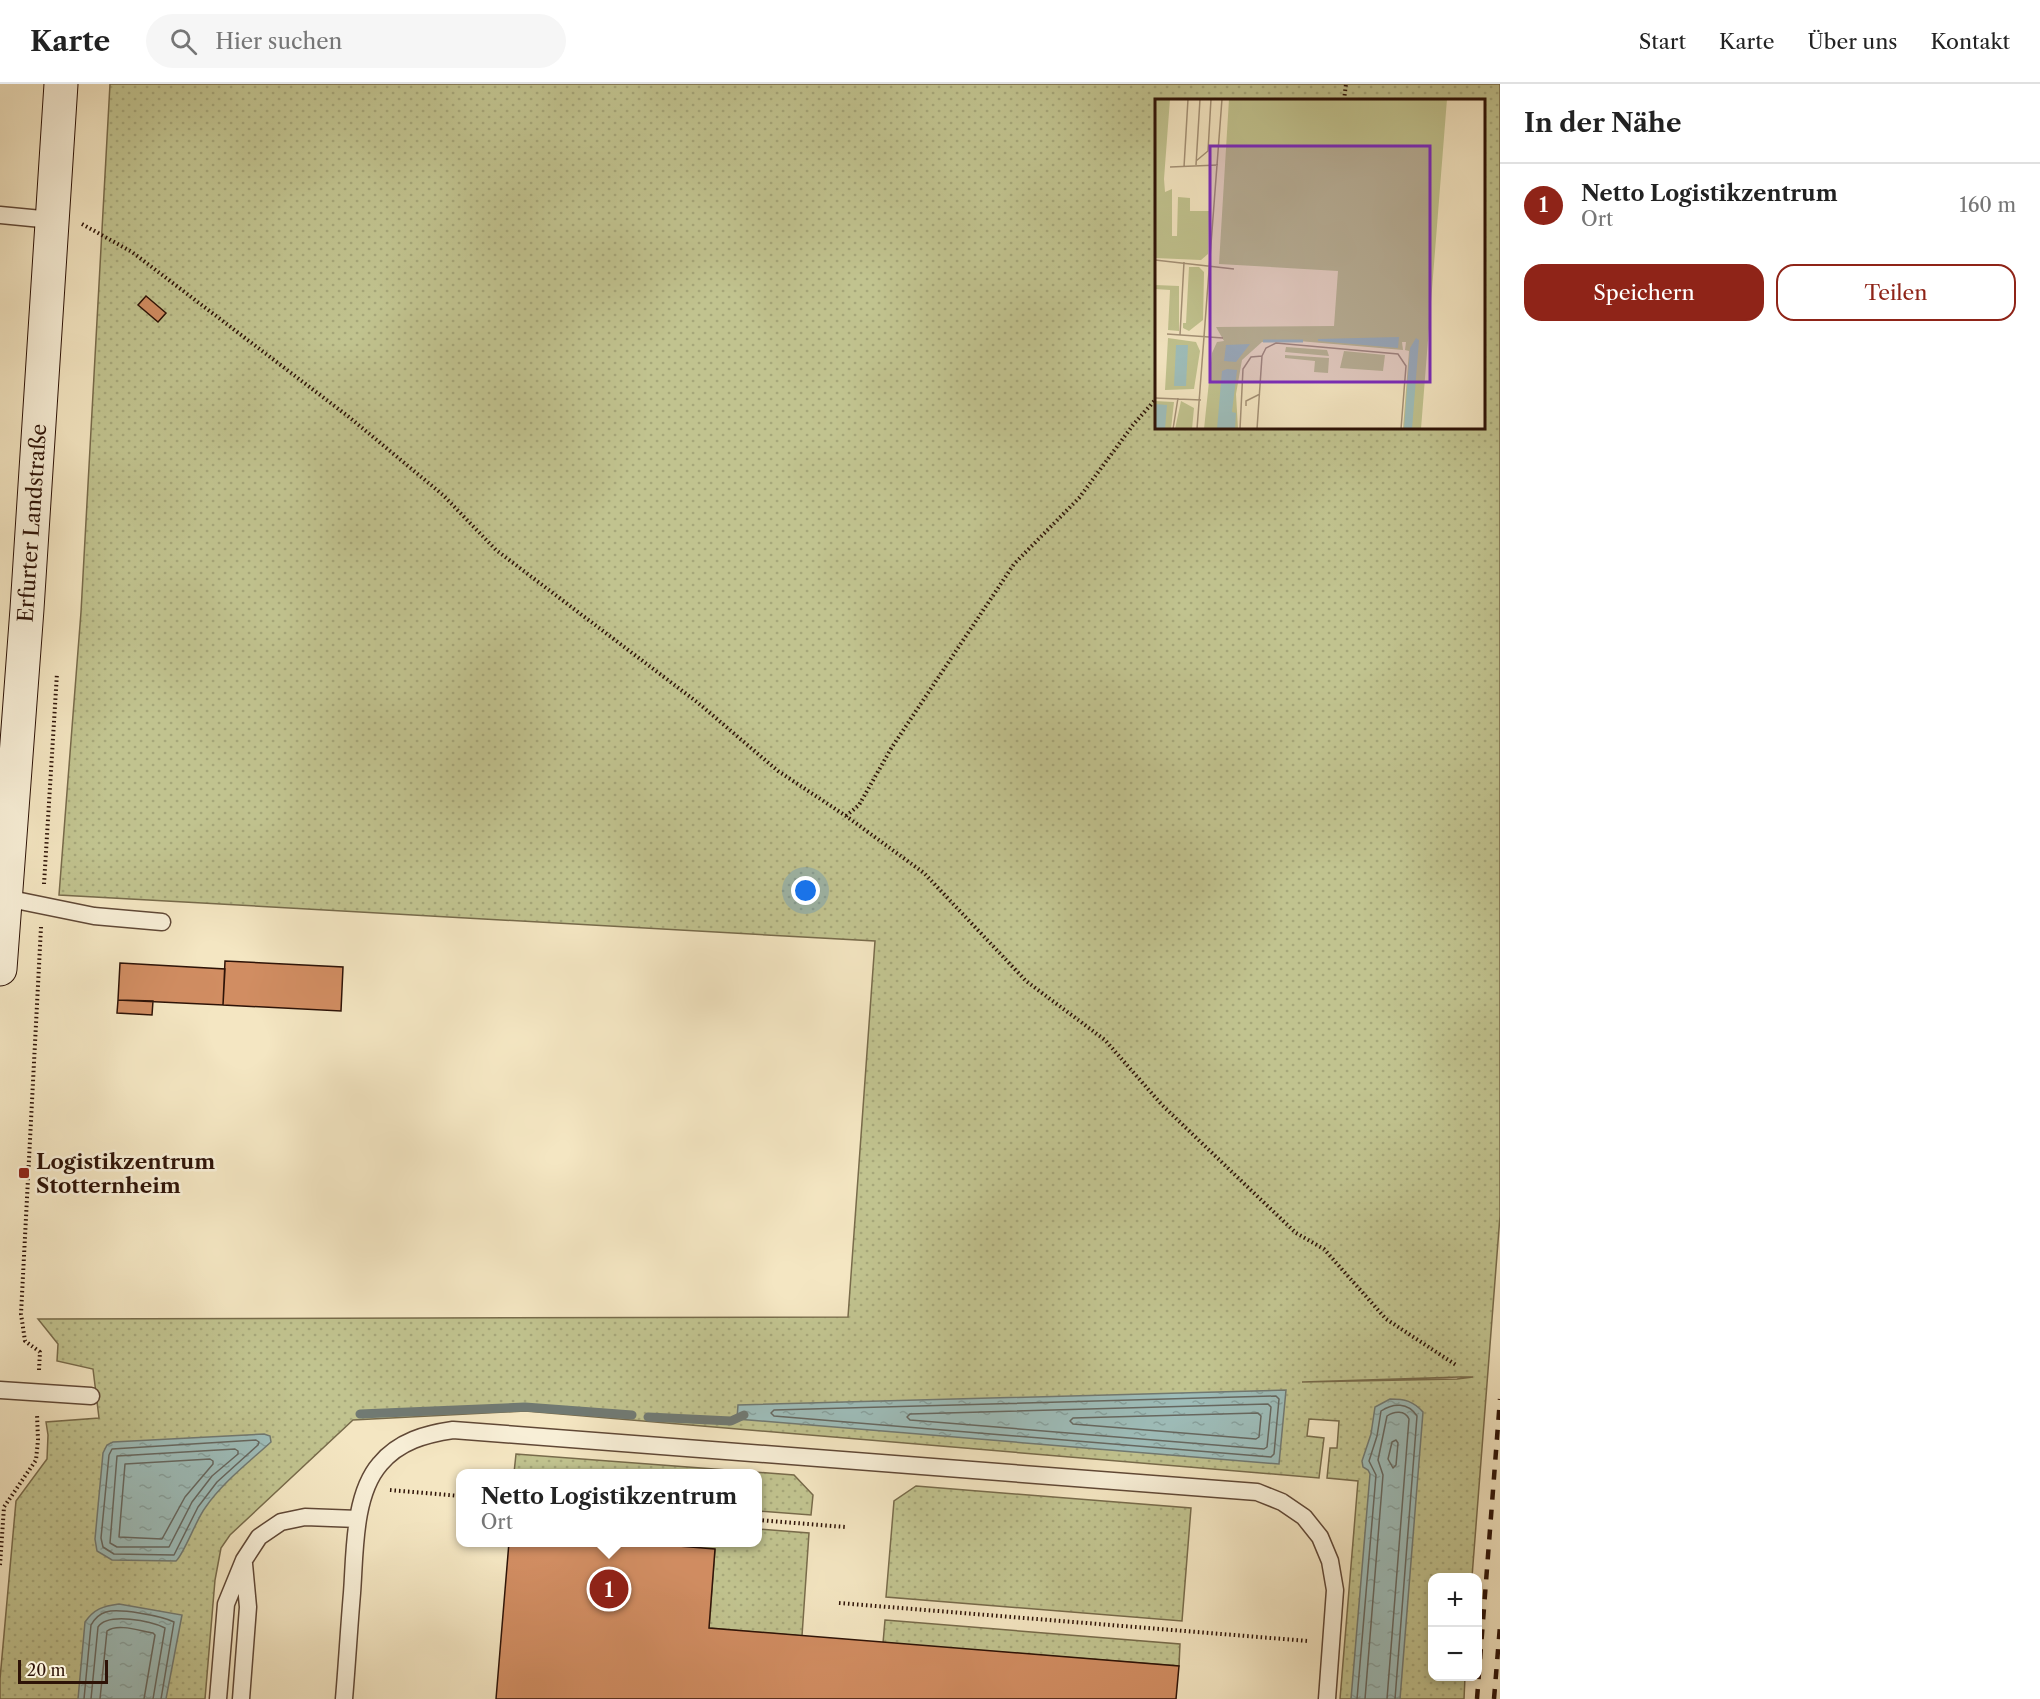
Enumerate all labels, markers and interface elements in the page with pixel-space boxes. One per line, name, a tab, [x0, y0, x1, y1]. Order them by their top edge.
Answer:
search box	[146, 14, 566, 68]
text: Karte	[30, 24, 110, 58]
icon: search	[167, 25, 200, 58]
text: Hier suchen	[215, 28, 342, 55]
text: Start	[1639, 29, 1686, 54]
text: Karte	[1719, 29, 1775, 54]
text: Über uns	[1808, 29, 1897, 54]
text: Kontakt	[1930, 29, 2010, 54]
inset map	[1155, 99, 1485, 429]
text: In der Nähe	[1524, 107, 1681, 139]
text: Netto Logistikzentrum	[1581, 180, 1838, 207]
text: 1	[1539, 193, 1548, 217]
text: 160 m	[1959, 193, 2016, 217]
text: Ort	[1581, 207, 1613, 231]
button: Speichern	[1524, 264, 1764, 321]
button: Teilen	[1776, 264, 2016, 321]
street label: Erfurter Landstraße	[13, 423, 51, 623]
your location	[791, 876, 820, 905]
place label: Logistikzentrum Stotternheim	[36, 1149, 215, 1198]
marker: Logistikzentrum Stotternheim	[17, 1166, 31, 1180]
popup	[456, 1469, 762, 1547]
text: Netto Logistikzentrum	[481, 1483, 737, 1510]
text: Ort	[481, 1510, 513, 1534]
pin: 1	[590, 1566, 628, 1612]
map controls	[1428, 1573, 1482, 1681]
button: +	[1428, 1573, 1482, 1627]
button: −	[1428, 1627, 1482, 1681]
scale bar	[18, 1657, 108, 1684]
text: 20 m	[27, 1660, 66, 1680]

